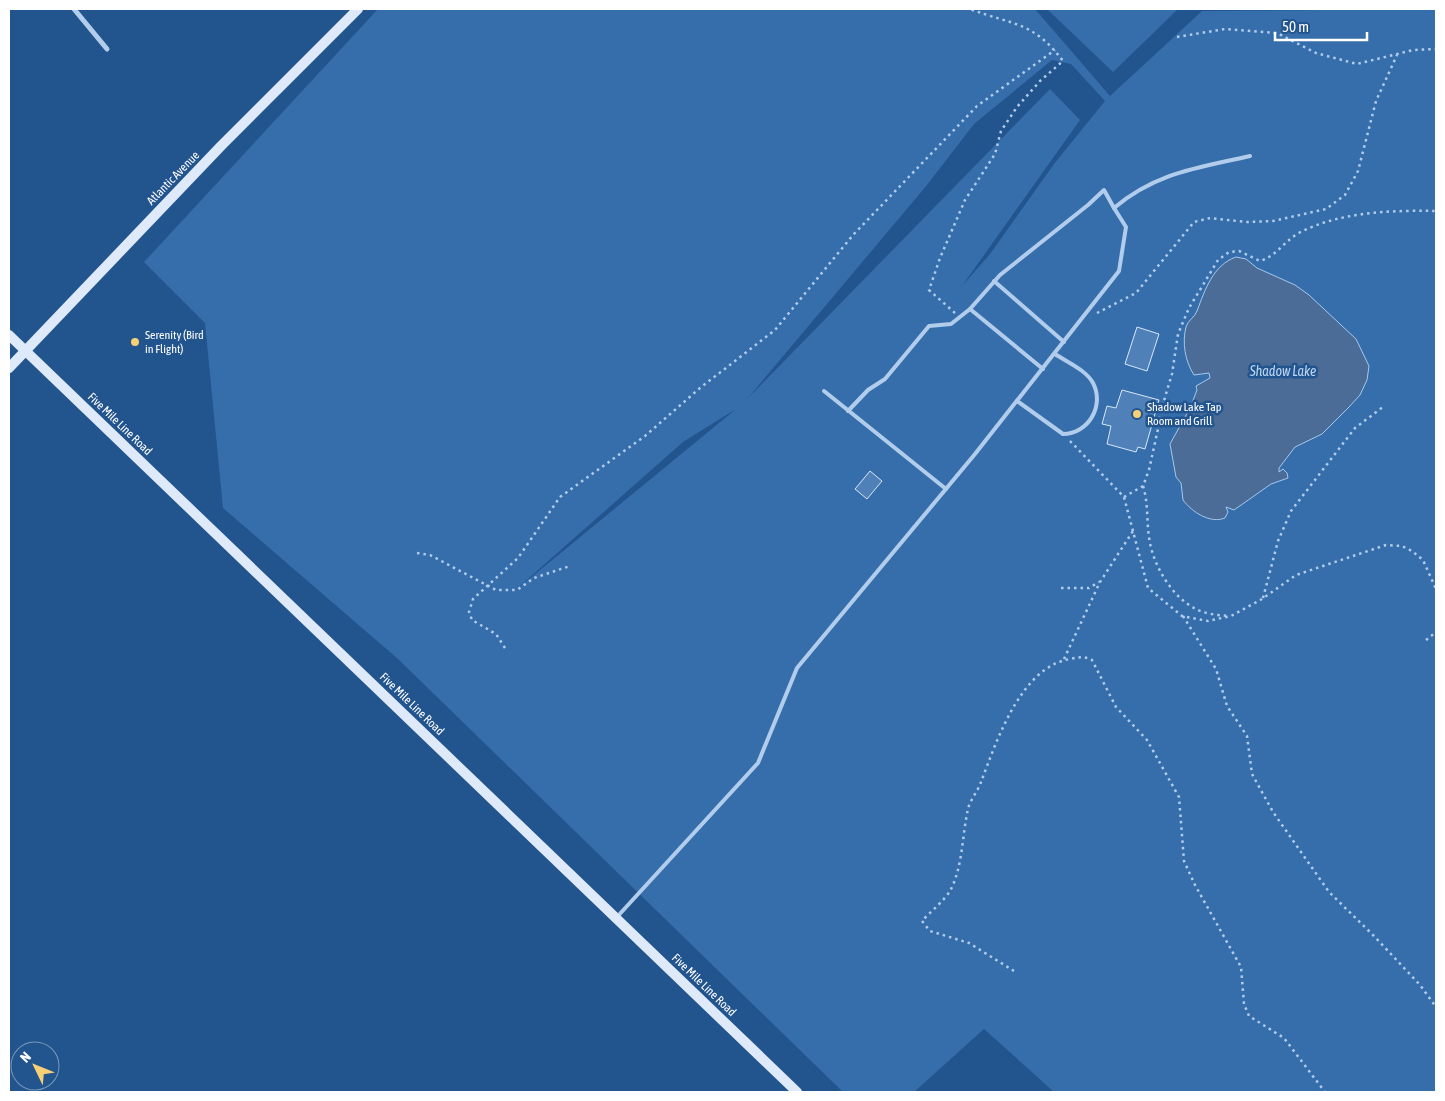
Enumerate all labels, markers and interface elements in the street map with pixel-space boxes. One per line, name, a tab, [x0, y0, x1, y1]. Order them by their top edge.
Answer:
scale bar	[1275, 10, 1368, 42]
text: 50 m	[1282, 18, 1309, 35]
street label: Atlantic Avenue	[144, 148, 202, 208]
place label: Serenity (Bird in Flight)	[145, 328, 204, 356]
marker: Serenity (Bird in Flight)	[129, 336, 141, 348]
water label: Shadow Lake	[1249, 363, 1316, 379]
street label: Five Mile Line Road	[85, 390, 155, 458]
place label: Shadow Lake Tap Room and Grill	[1147, 400, 1222, 428]
marker: Shadow Lake Tap Room and Grill	[1131, 408, 1143, 420]
street label: Five Mile Line Road	[377, 670, 447, 738]
street label: Five Mile Line Road	[669, 951, 739, 1019]
north arrow	[10, 1041, 60, 1091]
text: N	[17, 1049, 34, 1066]

